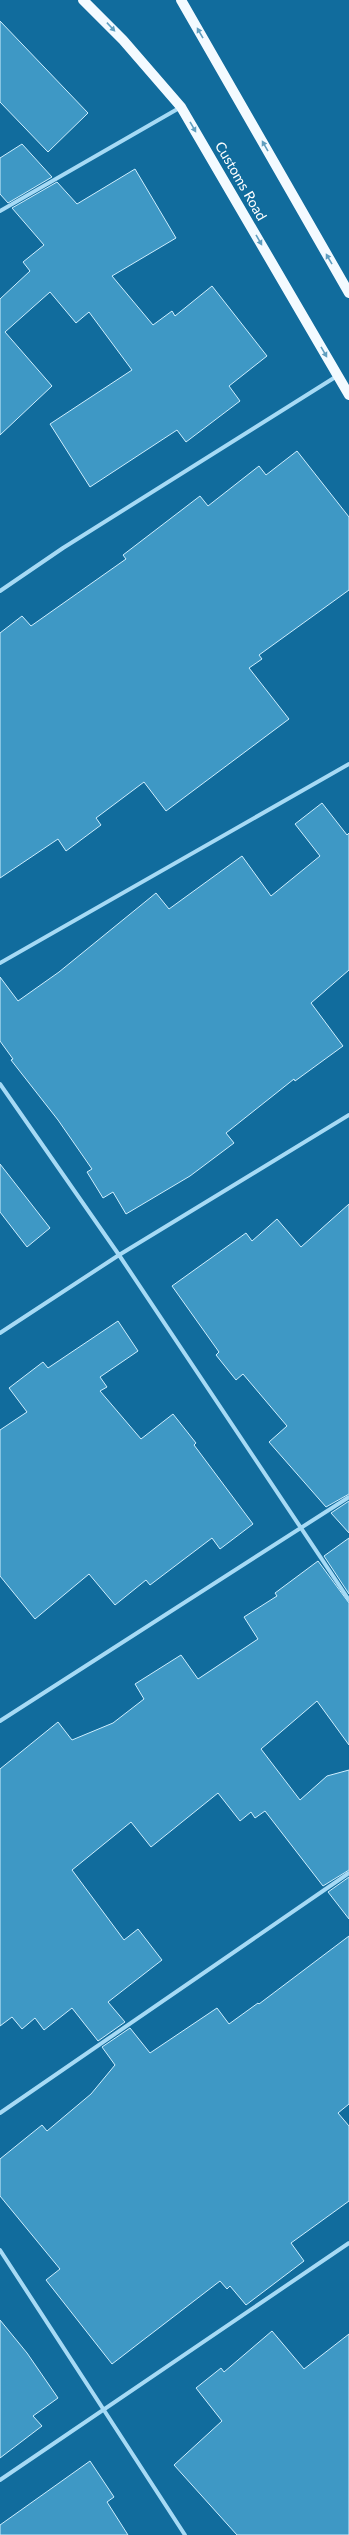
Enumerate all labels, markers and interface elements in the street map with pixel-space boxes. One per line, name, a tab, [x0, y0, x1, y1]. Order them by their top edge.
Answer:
one-way arrow	[106, 22, 116, 32]
one-way arrow	[197, 27, 204, 39]
one-way arrow	[190, 122, 197, 133]
street label: Customs Road	[212, 138, 271, 223]
one-way arrow	[261, 140, 268, 152]
one-way arrow	[255, 234, 262, 246]
one-way arrow	[326, 253, 333, 265]
one-way arrow	[321, 346, 328, 358]

